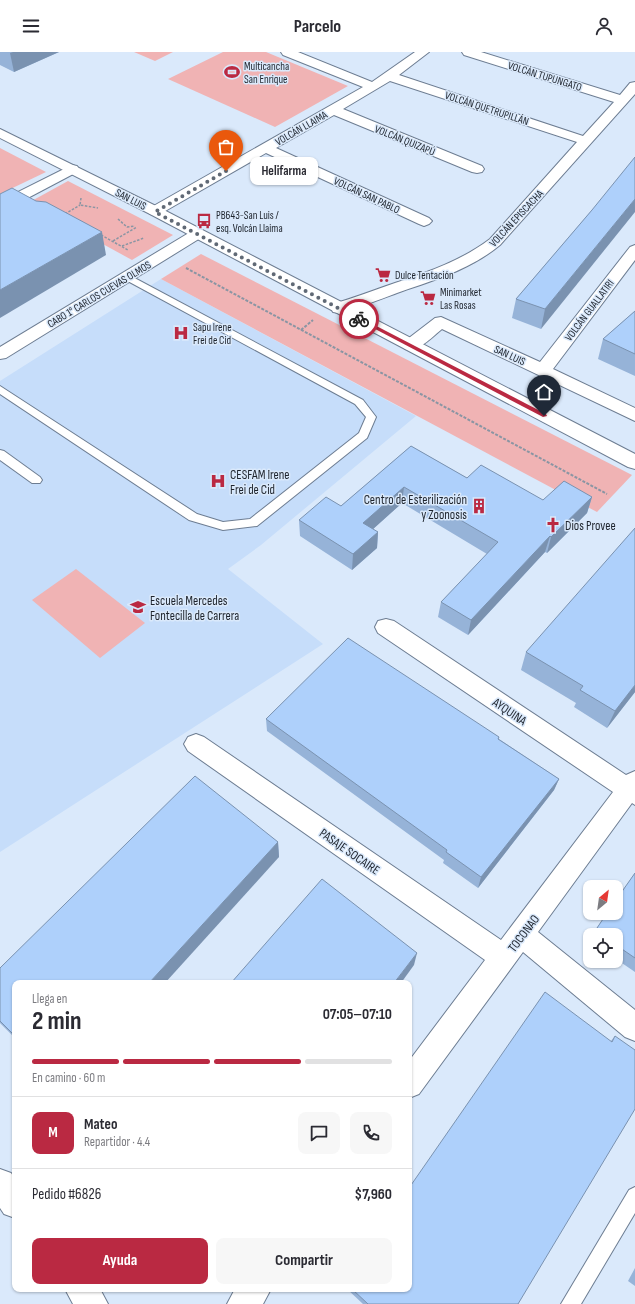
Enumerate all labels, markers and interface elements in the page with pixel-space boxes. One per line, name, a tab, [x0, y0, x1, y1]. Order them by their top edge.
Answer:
icon: menu	[20, 15, 42, 37]
icon: person	[593, 15, 615, 37]
text: Parcelo	[294, 16, 341, 37]
street label: VOLCÁN TUPUNGATO	[506, 59, 583, 94]
place label: Multicancha San Enrique	[244, 60, 289, 86]
sports icon: Multicancha San Enrique	[223, 63, 241, 81]
street label: VOLCÁN QUETRUPILLÁN	[443, 89, 530, 128]
street label: VOLCÁN LLAIMA	[273, 108, 330, 149]
street label: VOLCÁN QUIZAPÚ	[373, 122, 437, 158]
pin	[209, 130, 243, 171]
icon: bag	[215, 136, 237, 158]
callout: Helifarma	[250, 157, 318, 185]
text: Helifarma	[261, 163, 307, 179]
street label: VOLCÁN SAN PABLO	[332, 174, 402, 216]
street label: SAN LUIS	[113, 186, 149, 213]
street label: VOLCÁN EPISCACHA	[487, 187, 546, 250]
place label: PB643-San Luis / esq. Volcán Llaima	[216, 209, 283, 235]
bus stop icon: PB643-San Luis / esq. Volcán Llaima	[195, 212, 213, 230]
street label: CABO 1° CARLOS CUEVAS OLMOS	[45, 258, 154, 331]
supermarket icon: Dulce Tentación	[374, 266, 392, 284]
place label: Dulce Tentación	[395, 269, 454, 282]
street label: VOLCÁN GUALLATIRI	[562, 277, 617, 344]
place label: Minimarket Las Rosas	[440, 286, 482, 312]
supermarket icon: Minimarket Las Rosas	[419, 289, 437, 307]
courier	[339, 299, 379, 339]
icon: bike	[348, 308, 370, 330]
place label: Sapu Irene Frei de Cid	[193, 321, 232, 347]
hospital icon: Sapu Irene Frei de Cid	[172, 324, 190, 342]
street label: SAN LUIS	[492, 343, 528, 368]
pin	[527, 375, 561, 416]
icon: home	[533, 381, 555, 403]
place label: CESFAM Irene Frei de Cid	[230, 467, 290, 498]
hospital icon: CESFAM Irene Frei de Cid	[209, 472, 227, 490]
place label: Centro de Esterilización y Zoonosis	[364, 492, 467, 523]
building icon: Centro de Esterilización y Zoonosis	[470, 497, 488, 515]
church icon: Dios Provee	[544, 516, 562, 534]
place label: Dios Provee	[565, 518, 616, 534]
place label: Escuela Mercedes Fontecilla de Carrera	[150, 593, 239, 624]
school or university icon: Escuela Mercedes Fontecilla de Carrera	[129, 598, 147, 616]
street label: AYQUINA	[488, 694, 530, 729]
street label: PASAJE SOCAIRE	[316, 825, 383, 878]
north arrow	[583, 880, 623, 920]
map controls	[583, 880, 623, 968]
street label: TOCONAO	[505, 912, 543, 955]
button: locate	[583, 928, 623, 968]
text: Llega en	[32, 991, 67, 1007]
text: 07:05–07:10	[323, 1005, 392, 1024]
text: 2 min	[32, 1006, 82, 1037]
text: En camino · 60 m	[32, 1070, 105, 1086]
button: chat	[298, 1112, 340, 1154]
button: phone	[350, 1112, 392, 1154]
text: Mateo	[84, 1115, 117, 1134]
text: M	[48, 1123, 58, 1142]
text: Repartidor · 4.4	[84, 1134, 150, 1150]
text: Pedido #6826	[32, 1185, 101, 1204]
text: $7,960	[354, 1185, 392, 1204]
button: Ayuda	[32, 1238, 208, 1284]
button: Compartir	[216, 1238, 392, 1284]

